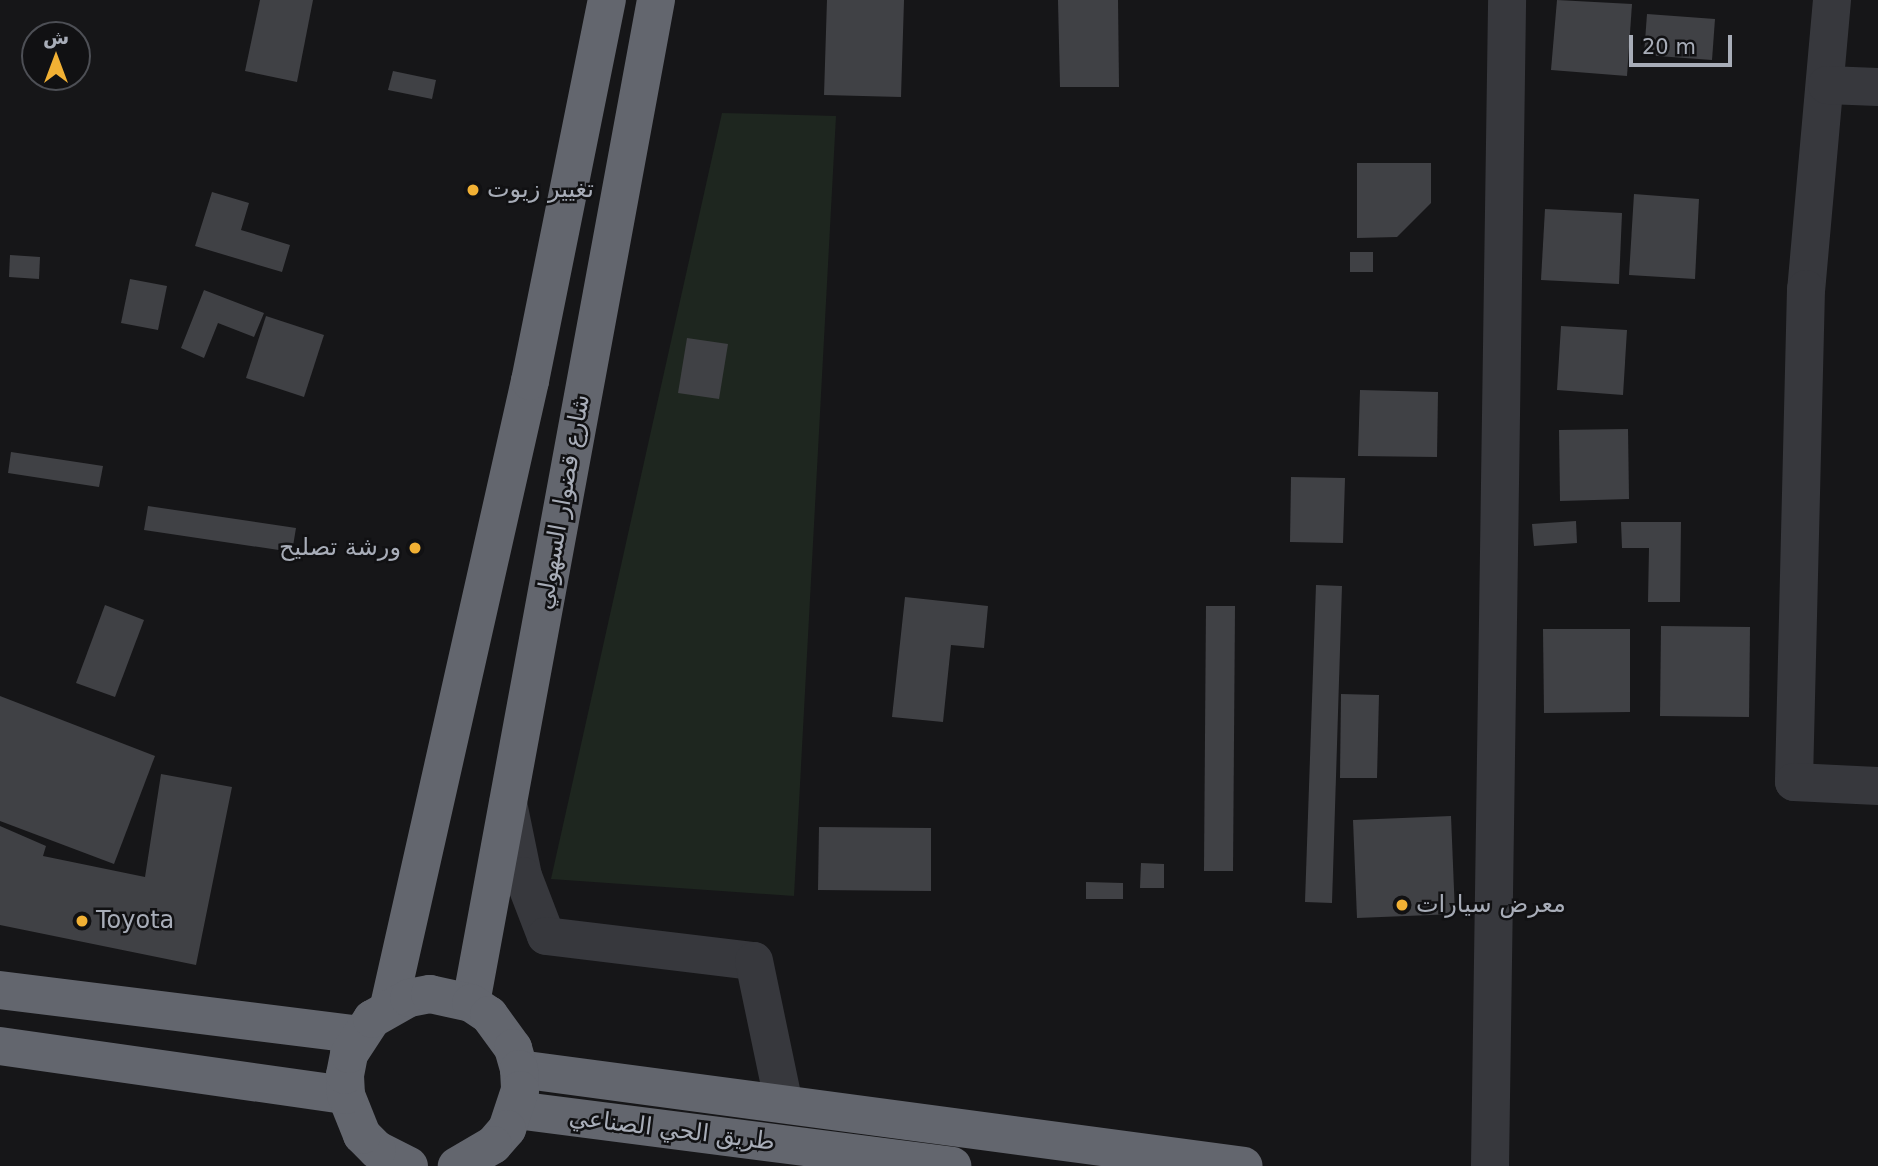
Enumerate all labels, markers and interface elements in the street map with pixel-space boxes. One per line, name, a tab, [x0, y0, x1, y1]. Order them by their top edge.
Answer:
north arrow	[21, 21, 91, 91]
scale bar	[1633, 21, 1736, 65]
text: ش	[43, 26, 69, 48]
text: 20 m	[1642, 35, 1696, 59]
place label: تغيير زيوت	[487, 176, 594, 204]
marker: تغيير زيوت	[465, 182, 481, 198]
street label: شارع قضوار السهولي	[530, 392, 596, 612]
place label: ورشة تصليح	[279, 534, 401, 562]
marker: ورشة تصليح	[407, 540, 423, 556]
place label: معرض سيارات	[1416, 891, 1566, 919]
marker: معرض سيارات	[1394, 897, 1410, 913]
place label: Toyota	[96, 907, 174, 935]
marker: Toyota	[74, 913, 90, 929]
street label: طريق الحي الصناعي	[567, 1103, 777, 1157]

